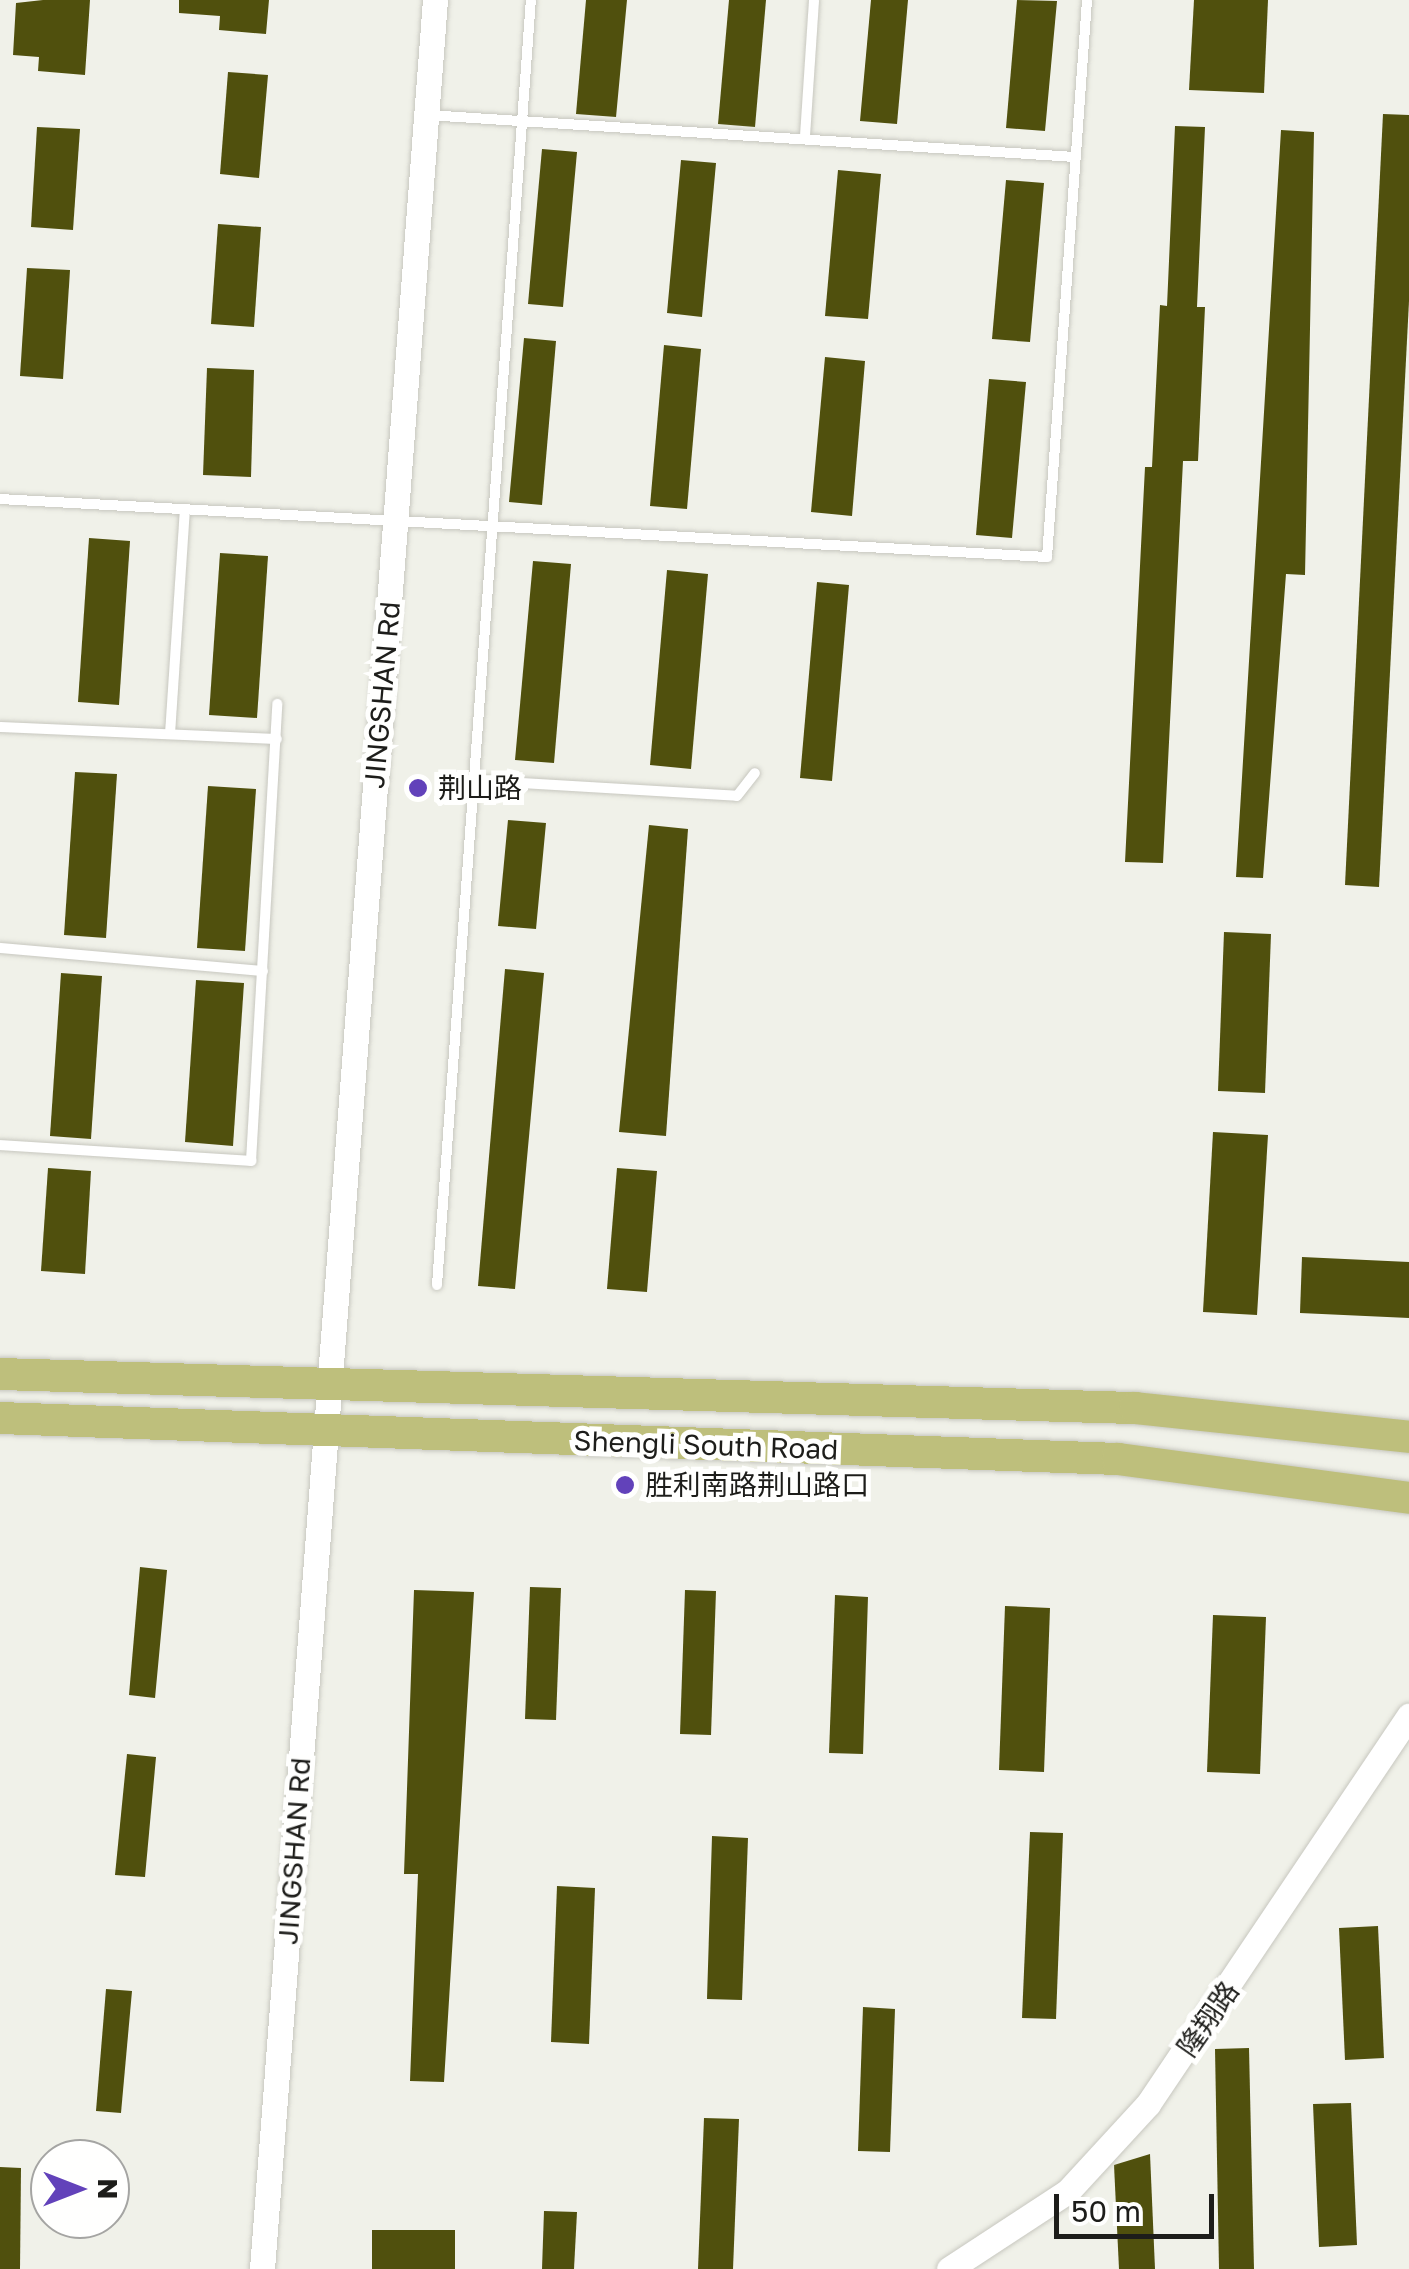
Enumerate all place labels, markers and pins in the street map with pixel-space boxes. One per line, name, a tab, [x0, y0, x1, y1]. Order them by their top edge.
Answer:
place label: 荆山路	[438, 771, 522, 805]
marker: 荆山路	[407, 777, 429, 799]
place label: 胜利南路荆山路口	[645, 1468, 869, 1502]
marker: 胜利南路荆山路口	[614, 1474, 636, 1496]

